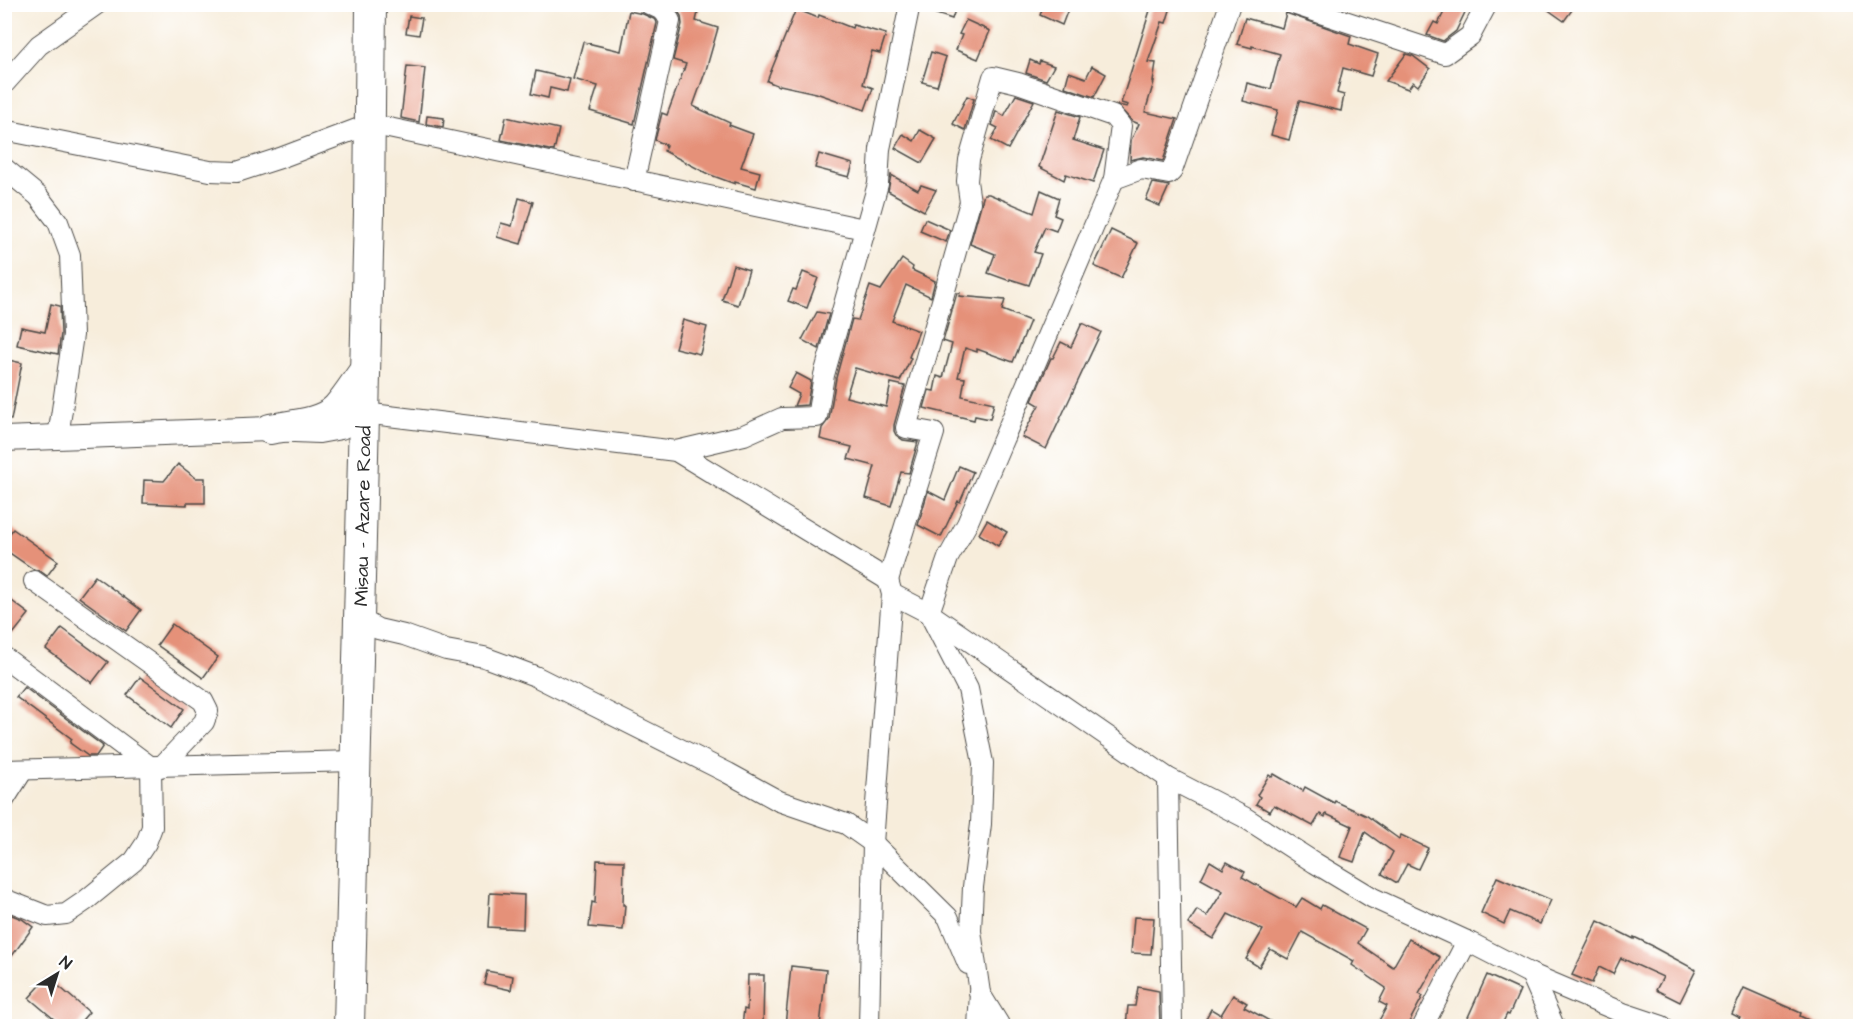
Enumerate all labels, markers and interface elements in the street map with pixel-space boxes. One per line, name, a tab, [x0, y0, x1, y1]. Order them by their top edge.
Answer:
street label: Misau - Azare Road	[347, 425, 379, 607]
north arrow	[27, 944, 87, 1004]
text: N	[55, 951, 76, 975]

